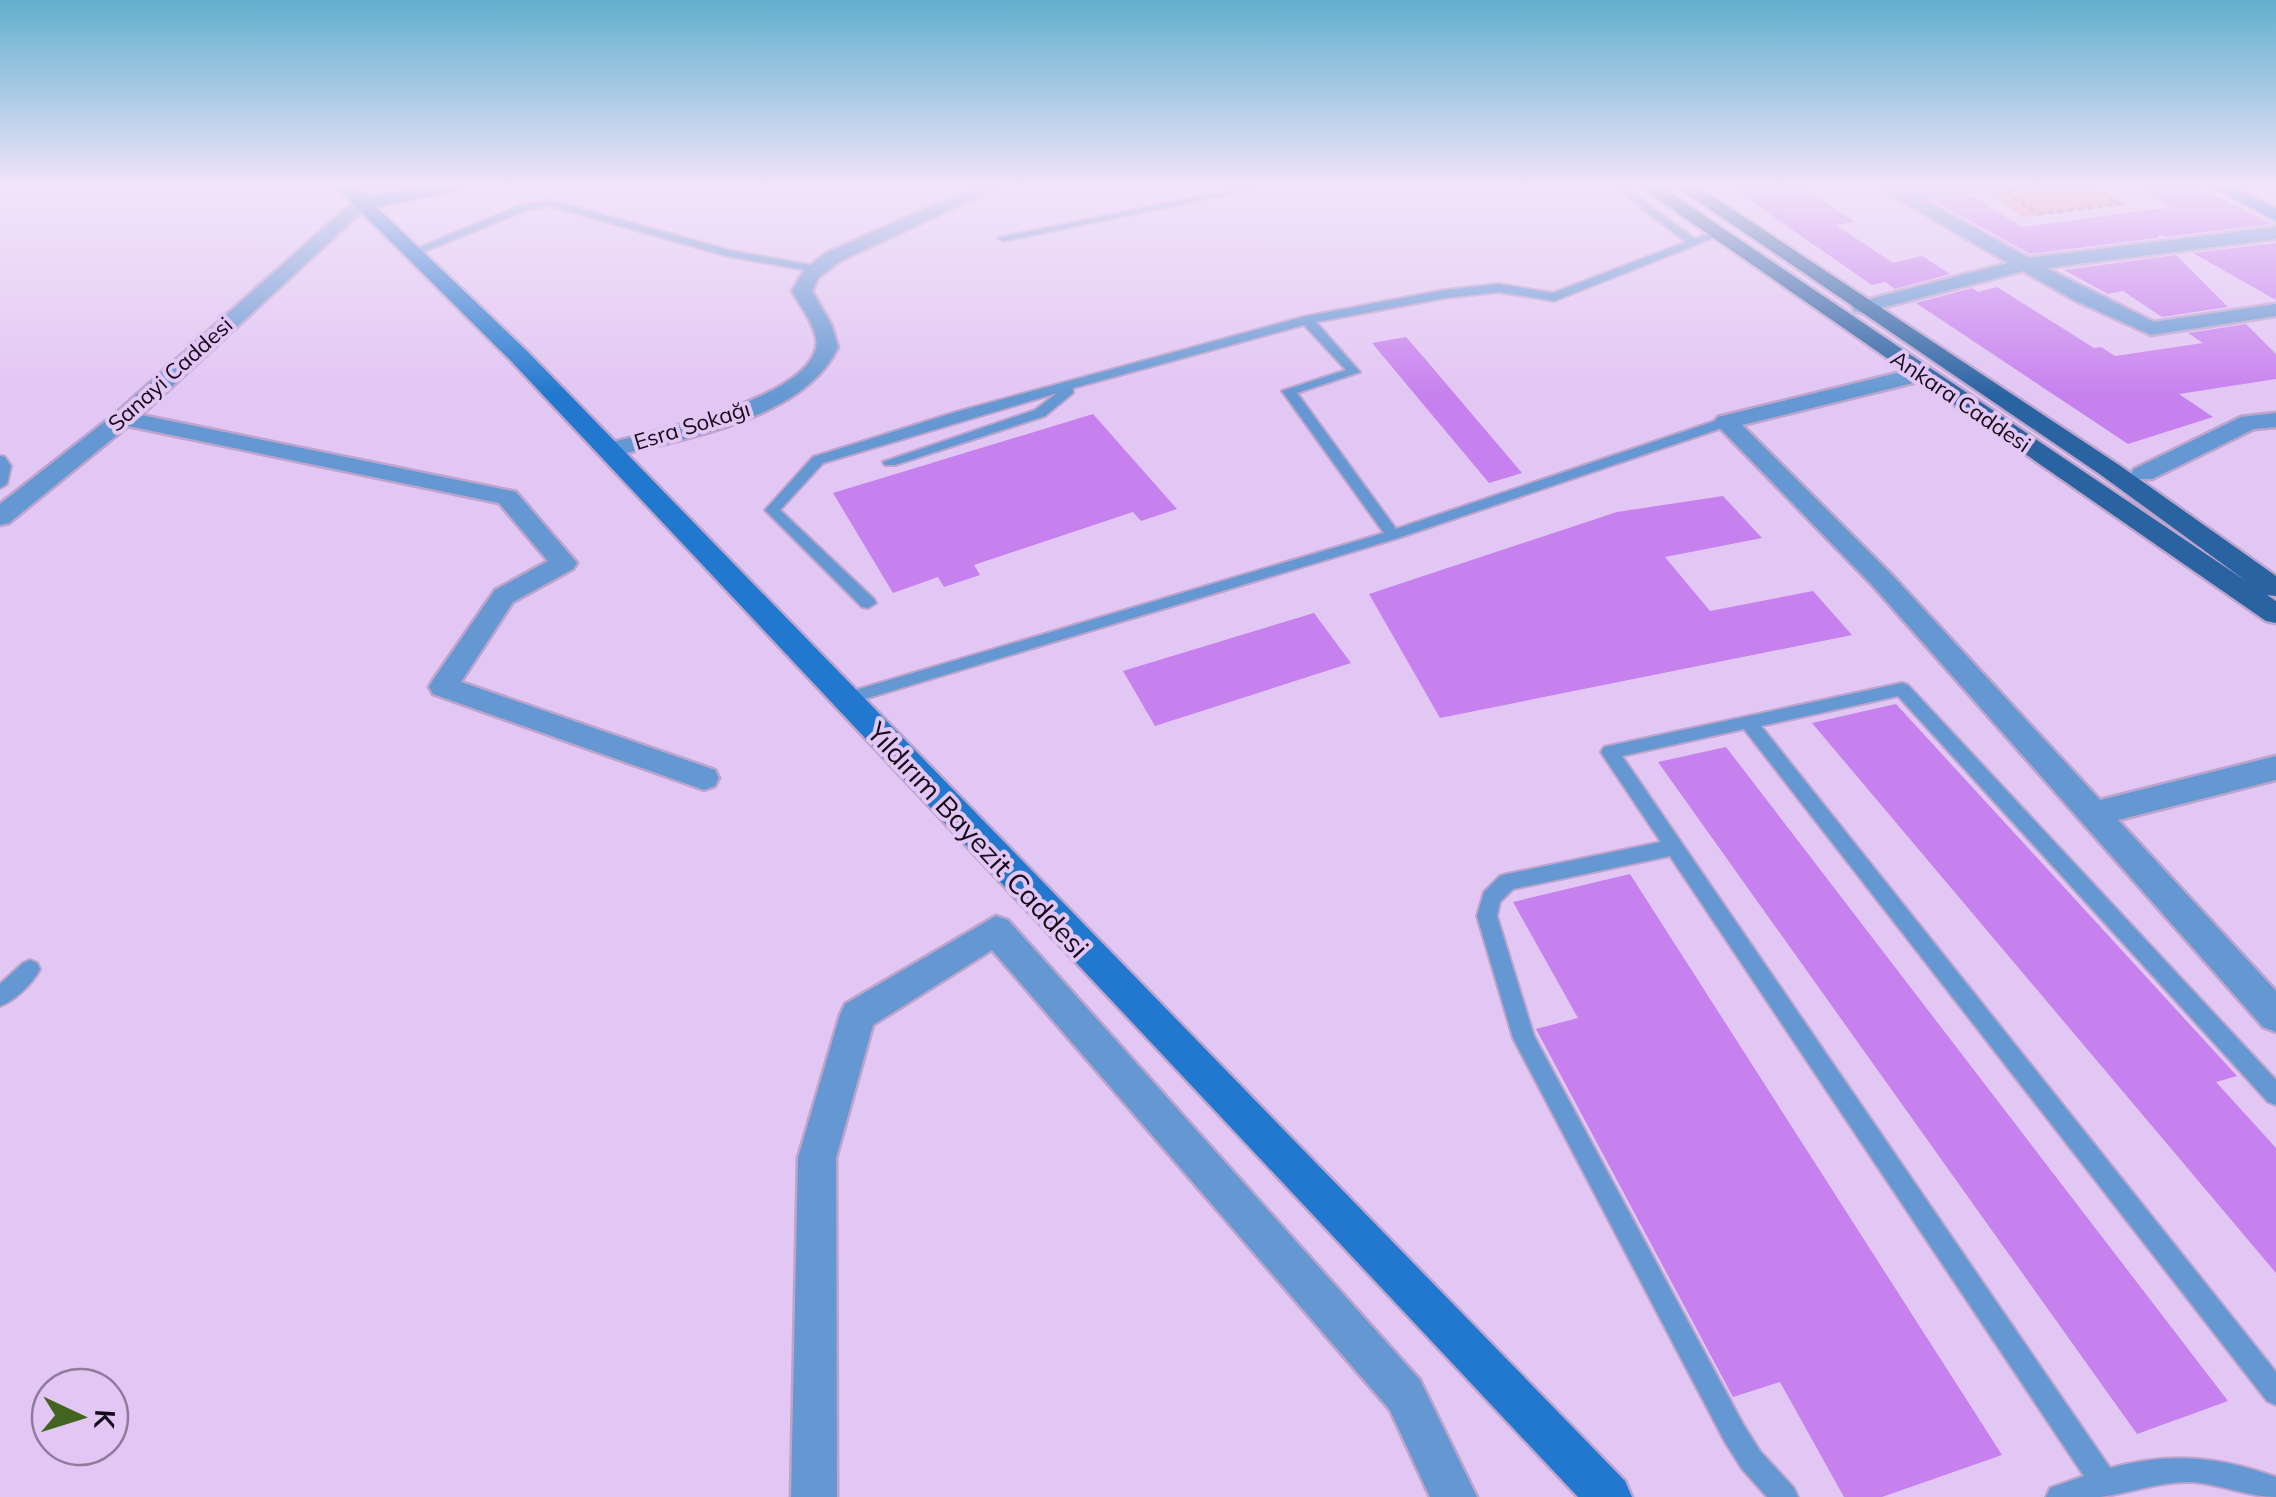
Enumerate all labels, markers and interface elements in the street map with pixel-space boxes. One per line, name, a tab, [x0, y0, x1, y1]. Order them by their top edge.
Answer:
street label: Sanayi Caddesi	[102, 311, 238, 437]
street label: Ankara Caddesi	[1886, 344, 2036, 458]
street label: Esra Sokağı	[631, 394, 753, 456]
street label: Yıldırım Bayezit Caddesi	[859, 714, 1097, 965]
north arrow	[30, 1367, 130, 1467]
text: K	[87, 1408, 124, 1431]

